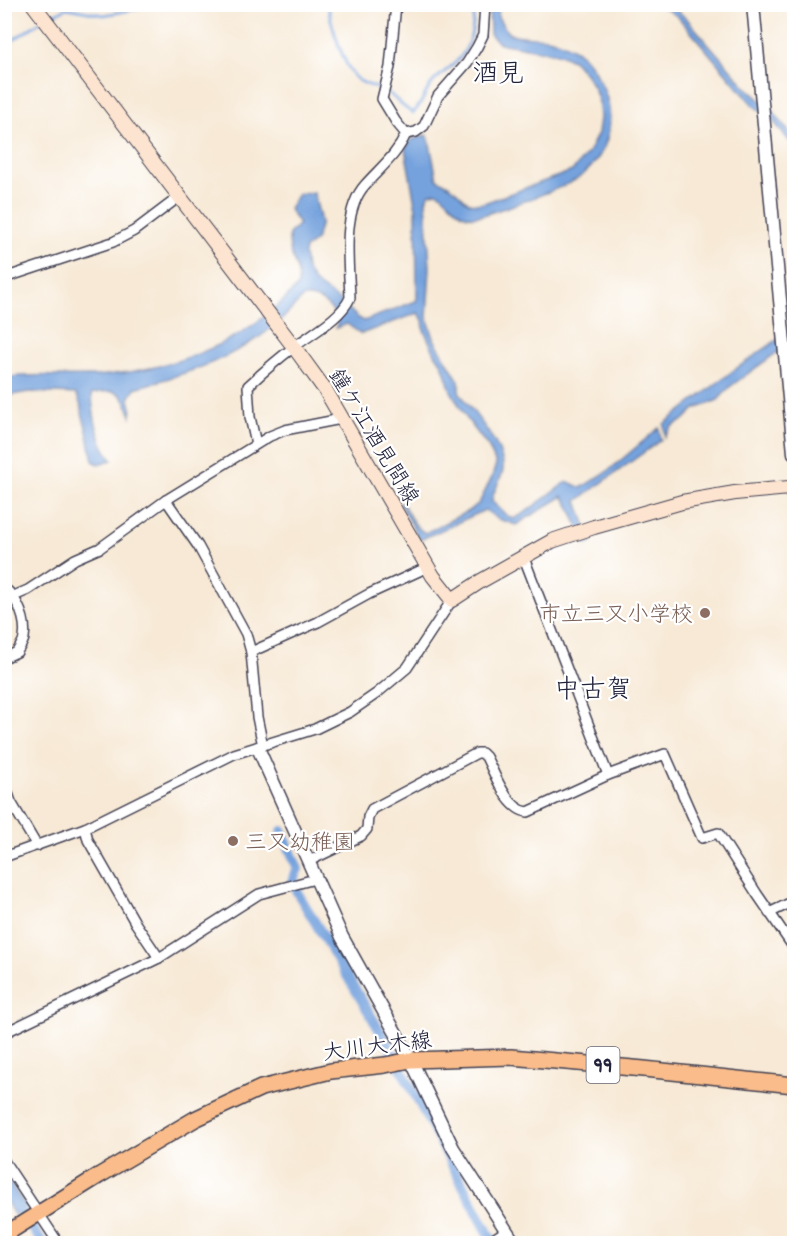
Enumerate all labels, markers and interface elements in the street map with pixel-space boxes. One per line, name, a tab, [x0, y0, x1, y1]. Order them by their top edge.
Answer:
district label: 酒見	[472, 57, 524, 94]
street label: 鐘ケ江酒見間線	[319, 364, 425, 512]
place label: 市立三又小学校	[539, 601, 693, 632]
marker: 市立三又小学校	[698, 606, 712, 620]
district label: 中古賀	[554, 673, 632, 710]
place label: 三又幼稚園	[245, 829, 355, 860]
marker: 三又幼稚園	[226, 834, 240, 848]
street label: 大川大木線	[321, 1026, 434, 1071]
road number: 99	[586, 1047, 620, 1083]

